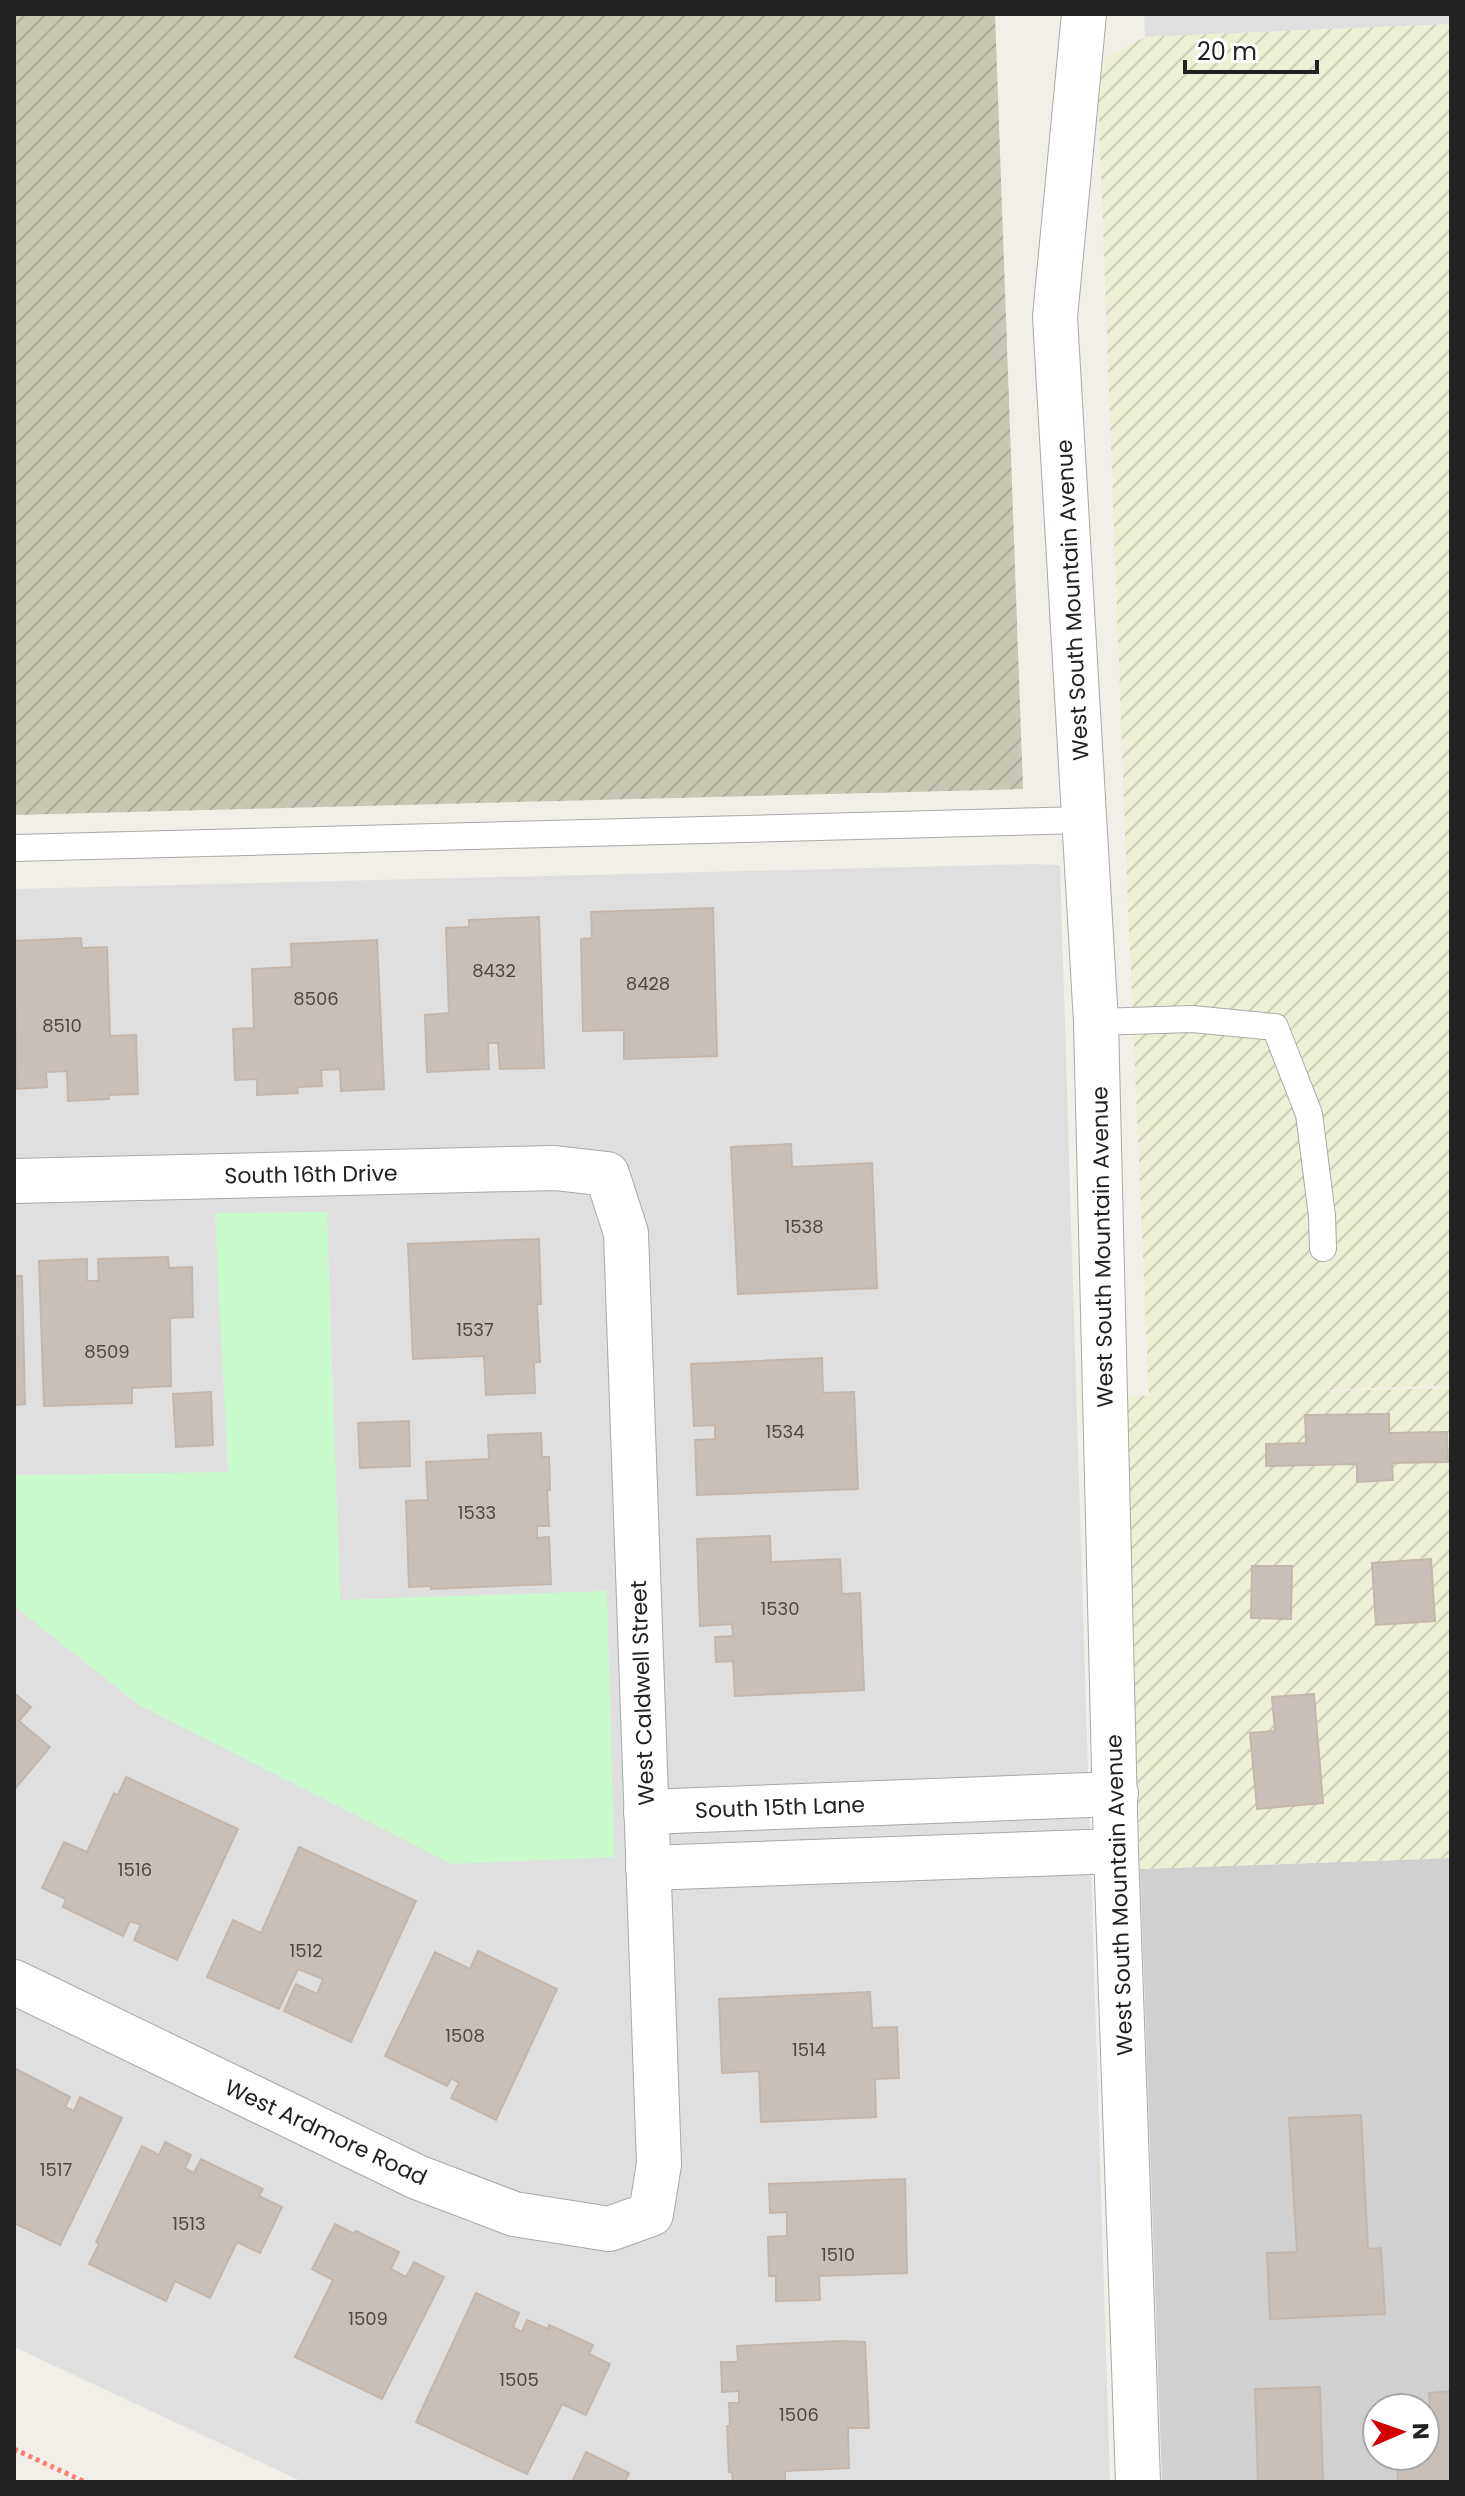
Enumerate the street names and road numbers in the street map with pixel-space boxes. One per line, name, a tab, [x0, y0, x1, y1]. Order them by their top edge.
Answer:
street label: West South Mountain Avenue	[1049, 439, 1096, 761]
street label: West South Mountain Avenue	[1084, 1086, 1121, 1408]
street label: South 16th Drive	[224, 1157, 398, 1192]
street label: West Caldwell Street	[623, 1580, 662, 1806]
street label: West South Mountain Avenue	[1098, 1734, 1141, 2056]
street label: South 15th Lane	[695, 1789, 865, 1826]
street label: West Ardmore Road	[220, 2072, 432, 2193]

